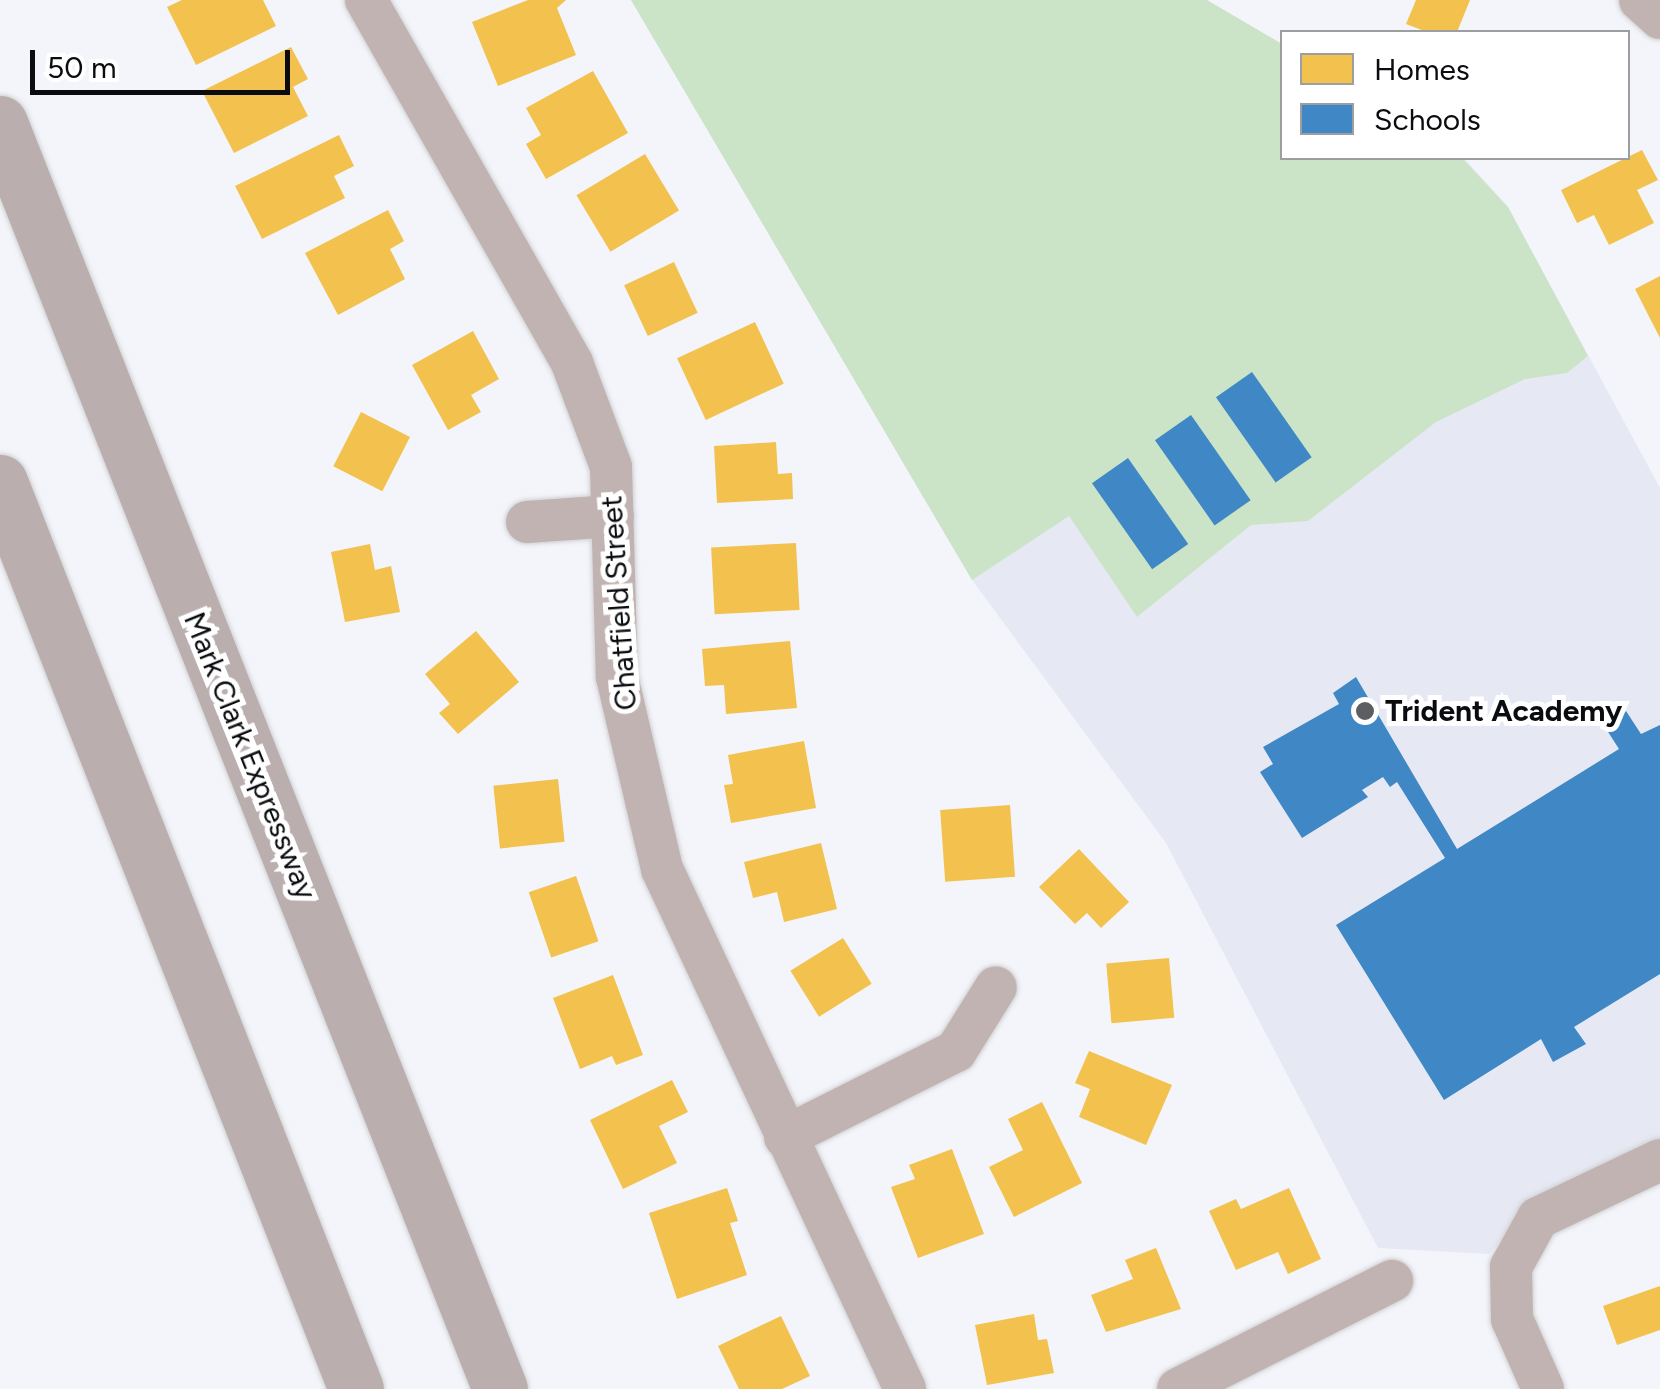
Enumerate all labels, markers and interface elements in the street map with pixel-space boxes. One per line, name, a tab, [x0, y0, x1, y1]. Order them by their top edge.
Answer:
scale bar	[35, 30, 295, 92]
legend	[1280, 30, 1630, 160]
text: 50 m	[47, 49, 116, 86]
text: Homes	[1374, 51, 1470, 88]
text: Schools	[1374, 101, 1481, 138]
street label: Chatfield Street	[594, 495, 644, 711]
street label: Mark Clark Expressway	[176, 607, 324, 905]
place label: Trident Academy	[1385, 693, 1622, 729]
marker: Trident Academy	[1354, 700, 1376, 722]

